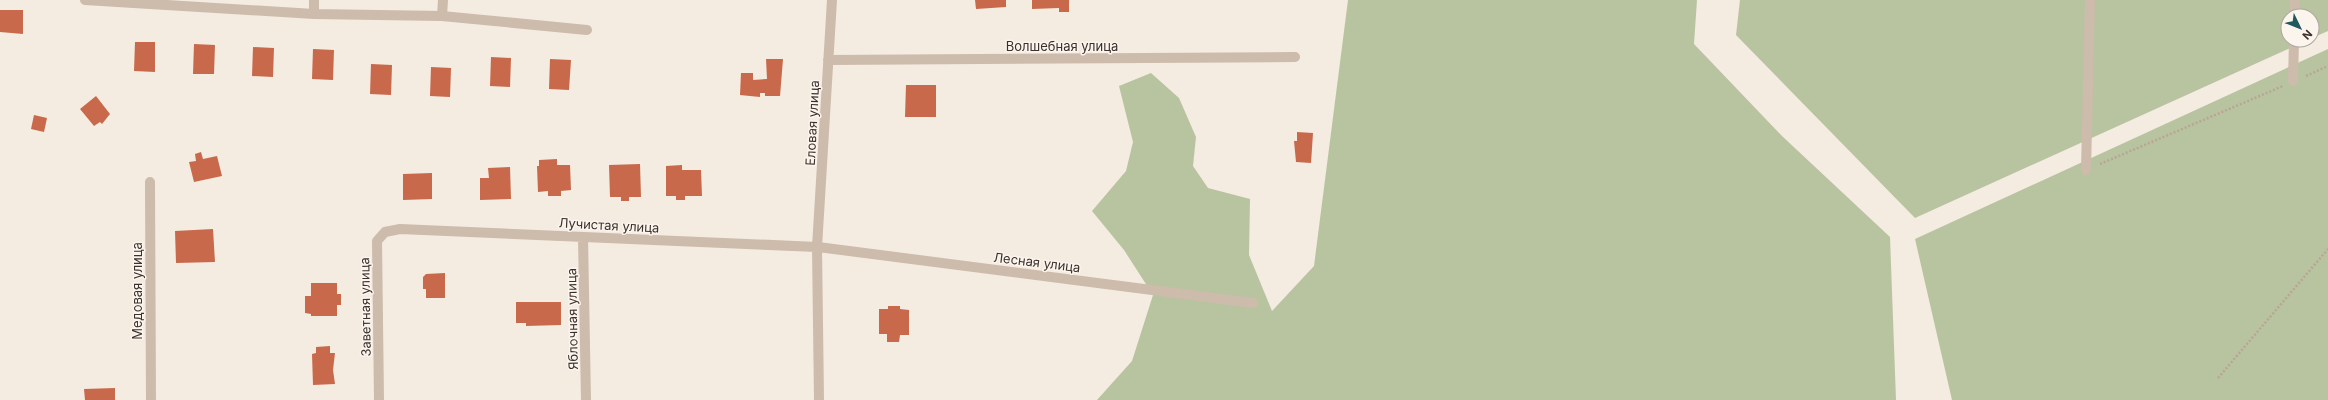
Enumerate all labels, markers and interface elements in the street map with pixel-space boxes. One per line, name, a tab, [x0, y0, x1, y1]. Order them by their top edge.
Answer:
north arrow	[2280, 8, 2320, 48]
text: N	[2299, 27, 2315, 43]
street label: Волшебная улица	[1006, 38, 1118, 54]
street label: Еловая улица	[802, 80, 822, 166]
street label: Лучистая улица	[558, 214, 660, 236]
street label: Медовая улица	[129, 242, 145, 340]
street label: Лесная улица	[993, 249, 1081, 275]
street label: Заветная улица	[356, 257, 374, 357]
street label: Яблочная улица	[563, 268, 581, 370]

